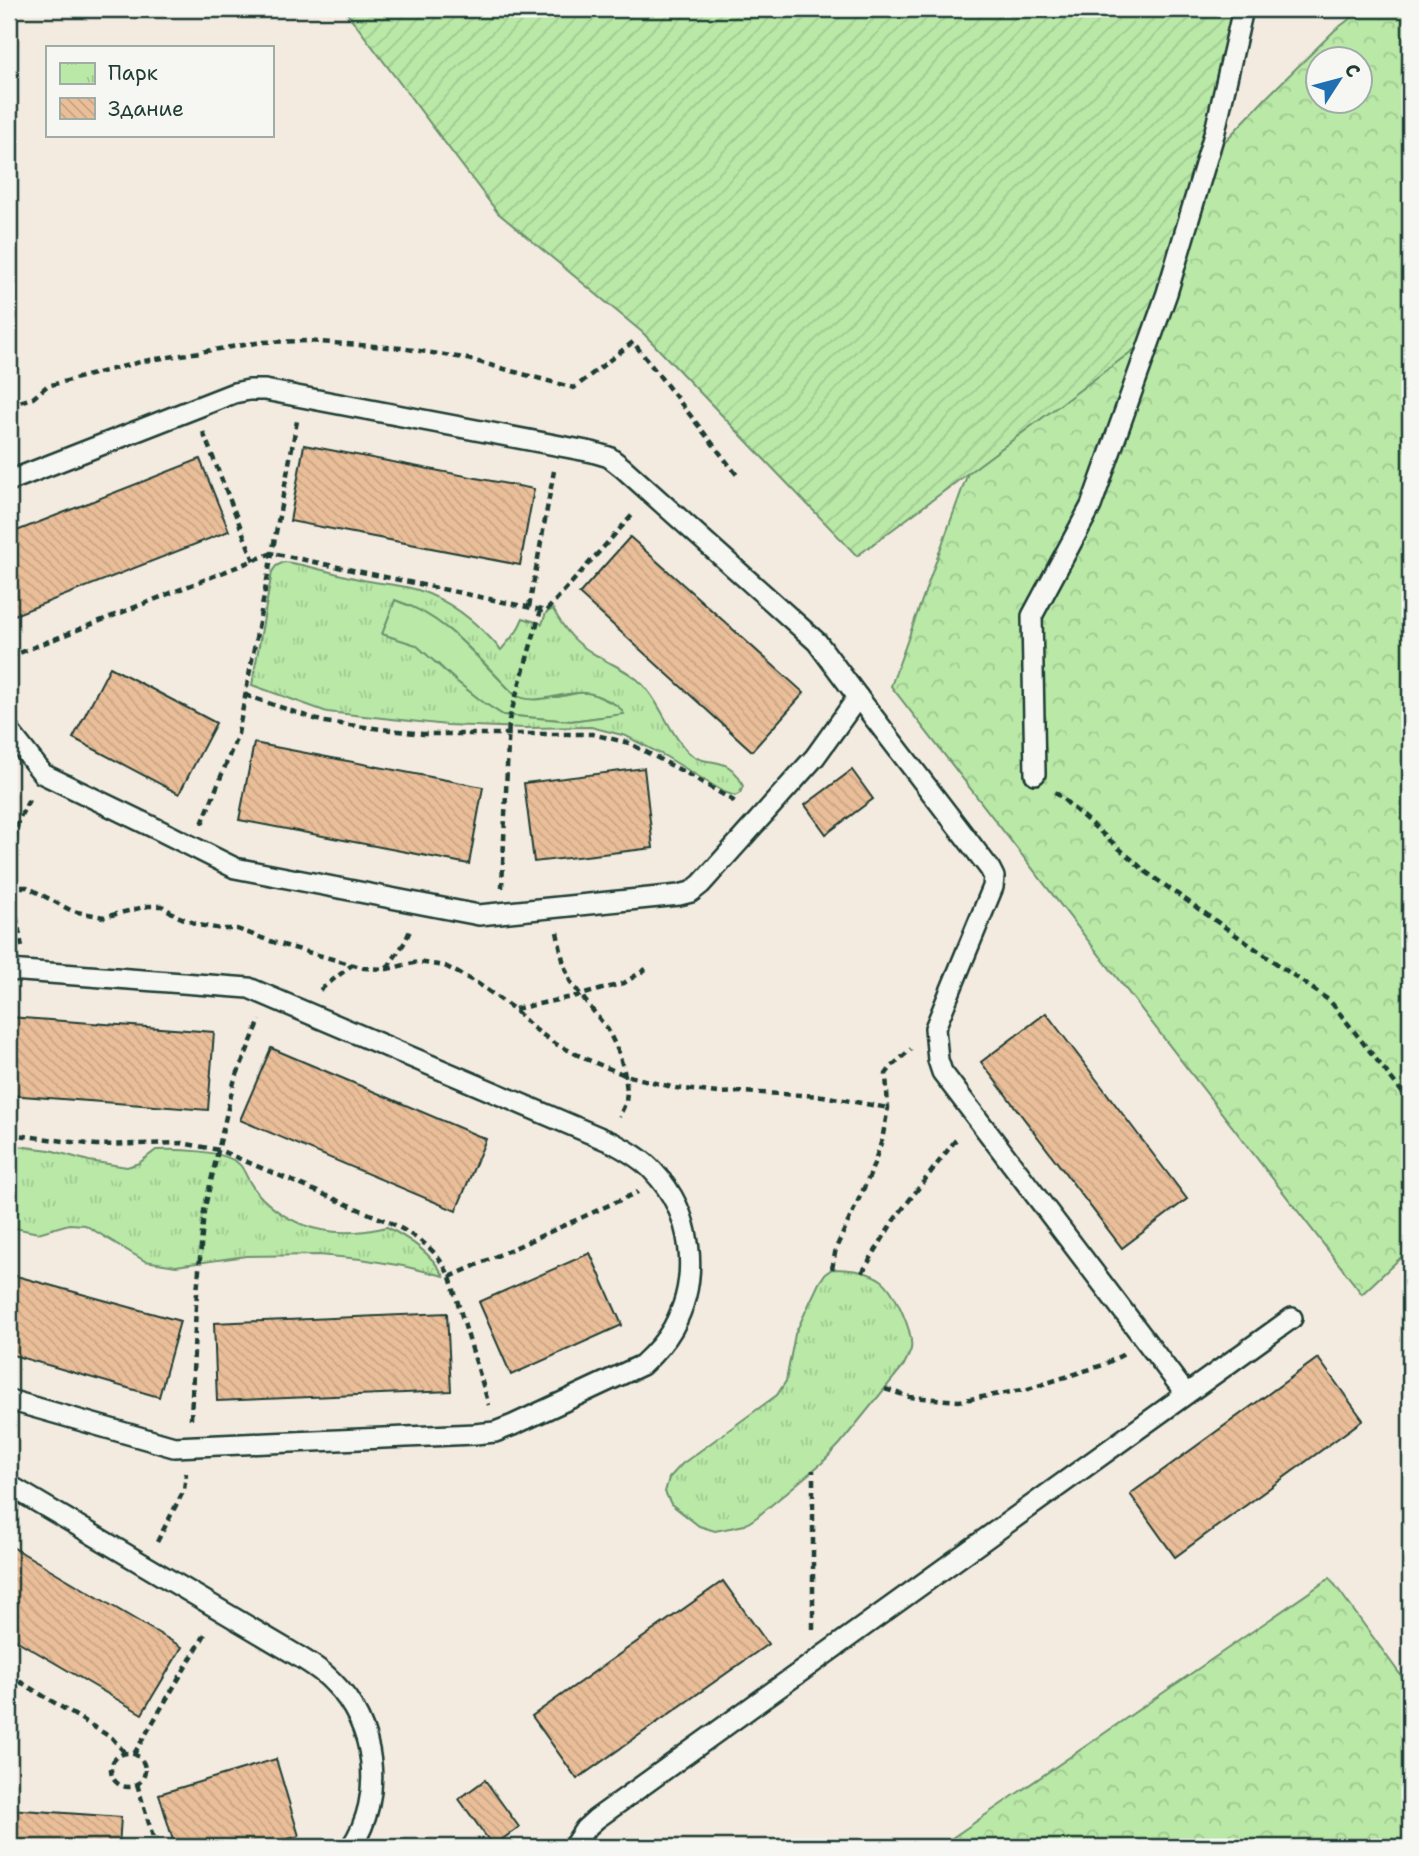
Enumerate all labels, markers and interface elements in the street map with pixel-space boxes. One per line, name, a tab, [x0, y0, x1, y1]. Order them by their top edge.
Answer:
legend	[46, 46, 273, 136]
north arrow	[1304, 46, 1374, 116]
text: С	[1339, 58, 1366, 82]
text: Парк	[108, 59, 158, 87]
text: Здание	[108, 95, 184, 123]

